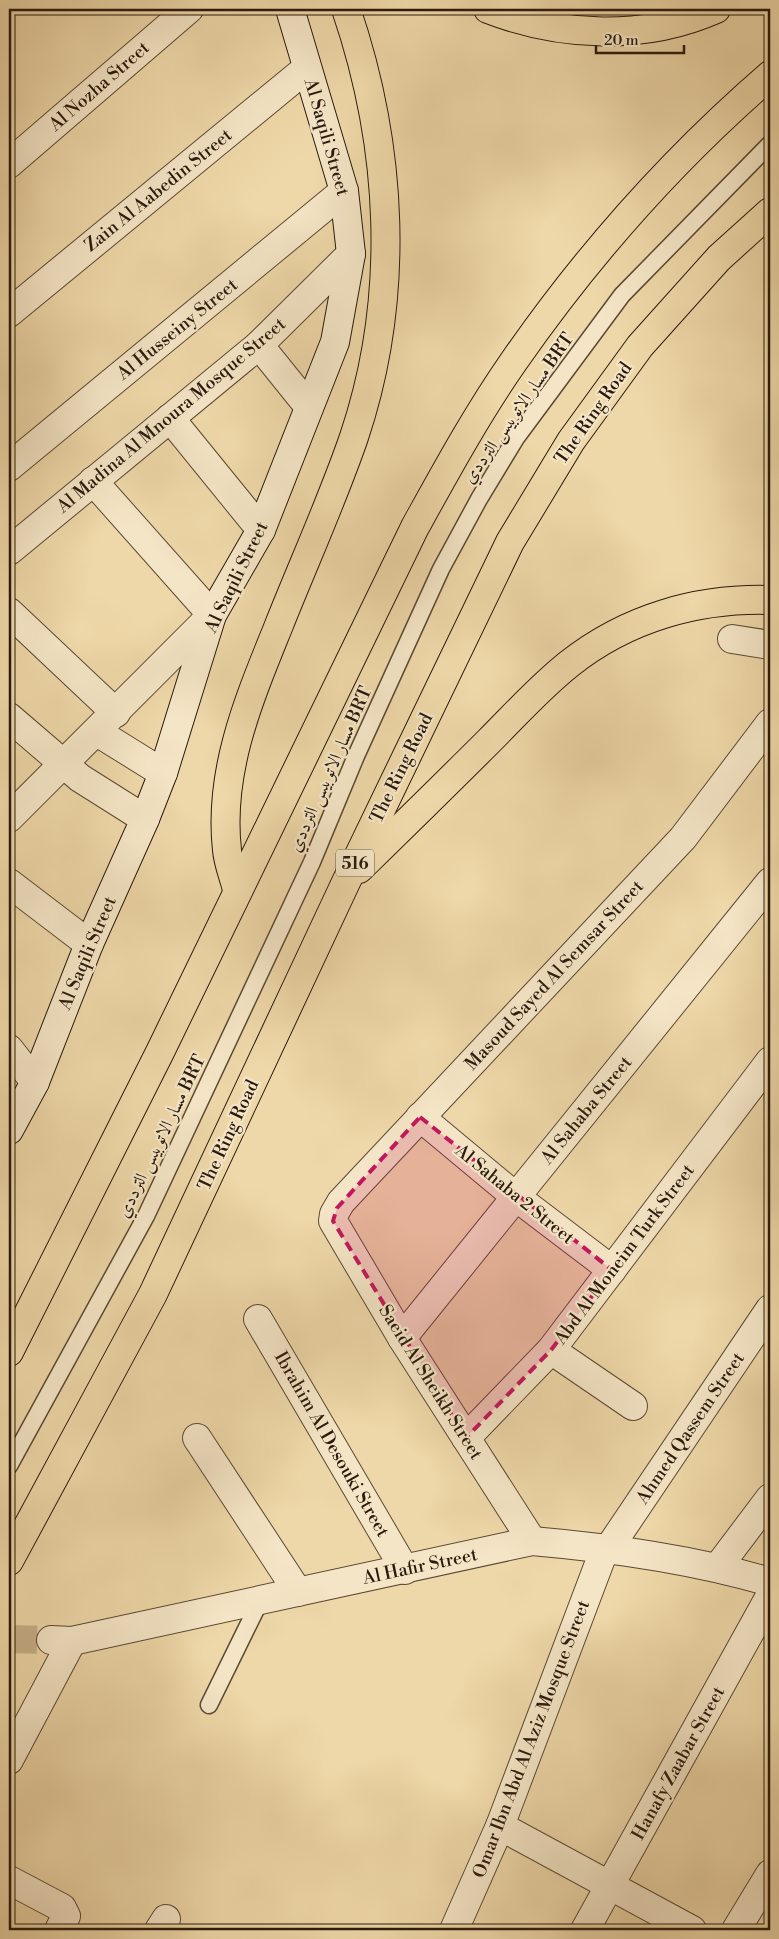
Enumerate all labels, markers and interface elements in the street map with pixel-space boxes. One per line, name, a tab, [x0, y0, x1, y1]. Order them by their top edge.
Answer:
scale bar	[596, 22, 684, 54]
text: 20 m	[604, 31, 639, 50]
street label: Al Nozha Street	[44, 36, 155, 137]
street label: Al Saqili Street	[299, 75, 354, 199]
street label: Zain Al Aabedin Street	[80, 123, 237, 257]
street label: Al Husseiny Street	[111, 273, 243, 386]
street label: Al Madina Al Mnoura Mosque Street	[51, 312, 291, 519]
street label: مسار الاتوبيس الترددي BRT	[458, 328, 582, 490]
street label: The Ring Road	[550, 357, 638, 469]
street label: Al Saqili Street	[199, 517, 274, 638]
street label: مسار الاتوبيس الترددي BRT	[284, 683, 380, 857]
street label: The Ring Road	[365, 709, 438, 827]
road number: 516	[336, 850, 374, 876]
street label: Masoud Sayed Al Semsar Street	[460, 875, 649, 1075]
street label: Al Saqili Street	[53, 892, 122, 1014]
street label: مسار الاتوبيس الترددي BRT	[112, 1050, 214, 1223]
street label: Al Sahaba Street	[535, 1051, 637, 1170]
street label: The Ring Road	[193, 1075, 265, 1194]
street label: Al Sahaba 2 Street	[450, 1139, 579, 1250]
street label: Abd Al Moneim Turk Street	[548, 1159, 700, 1350]
street label: Saeid Al Sheikh Street	[373, 1300, 488, 1465]
street label: Ibrahim Al Desouki Street	[269, 1347, 395, 1542]
street label: Ahmed Qassem Street	[630, 1347, 750, 1509]
street label: Al Hafir Street	[360, 1543, 480, 1590]
street label: Omar Ibn Abd Al Aziz Mosque Street	[468, 1596, 595, 1881]
street label: Hanafy Zaabar Street	[627, 1682, 730, 1844]

